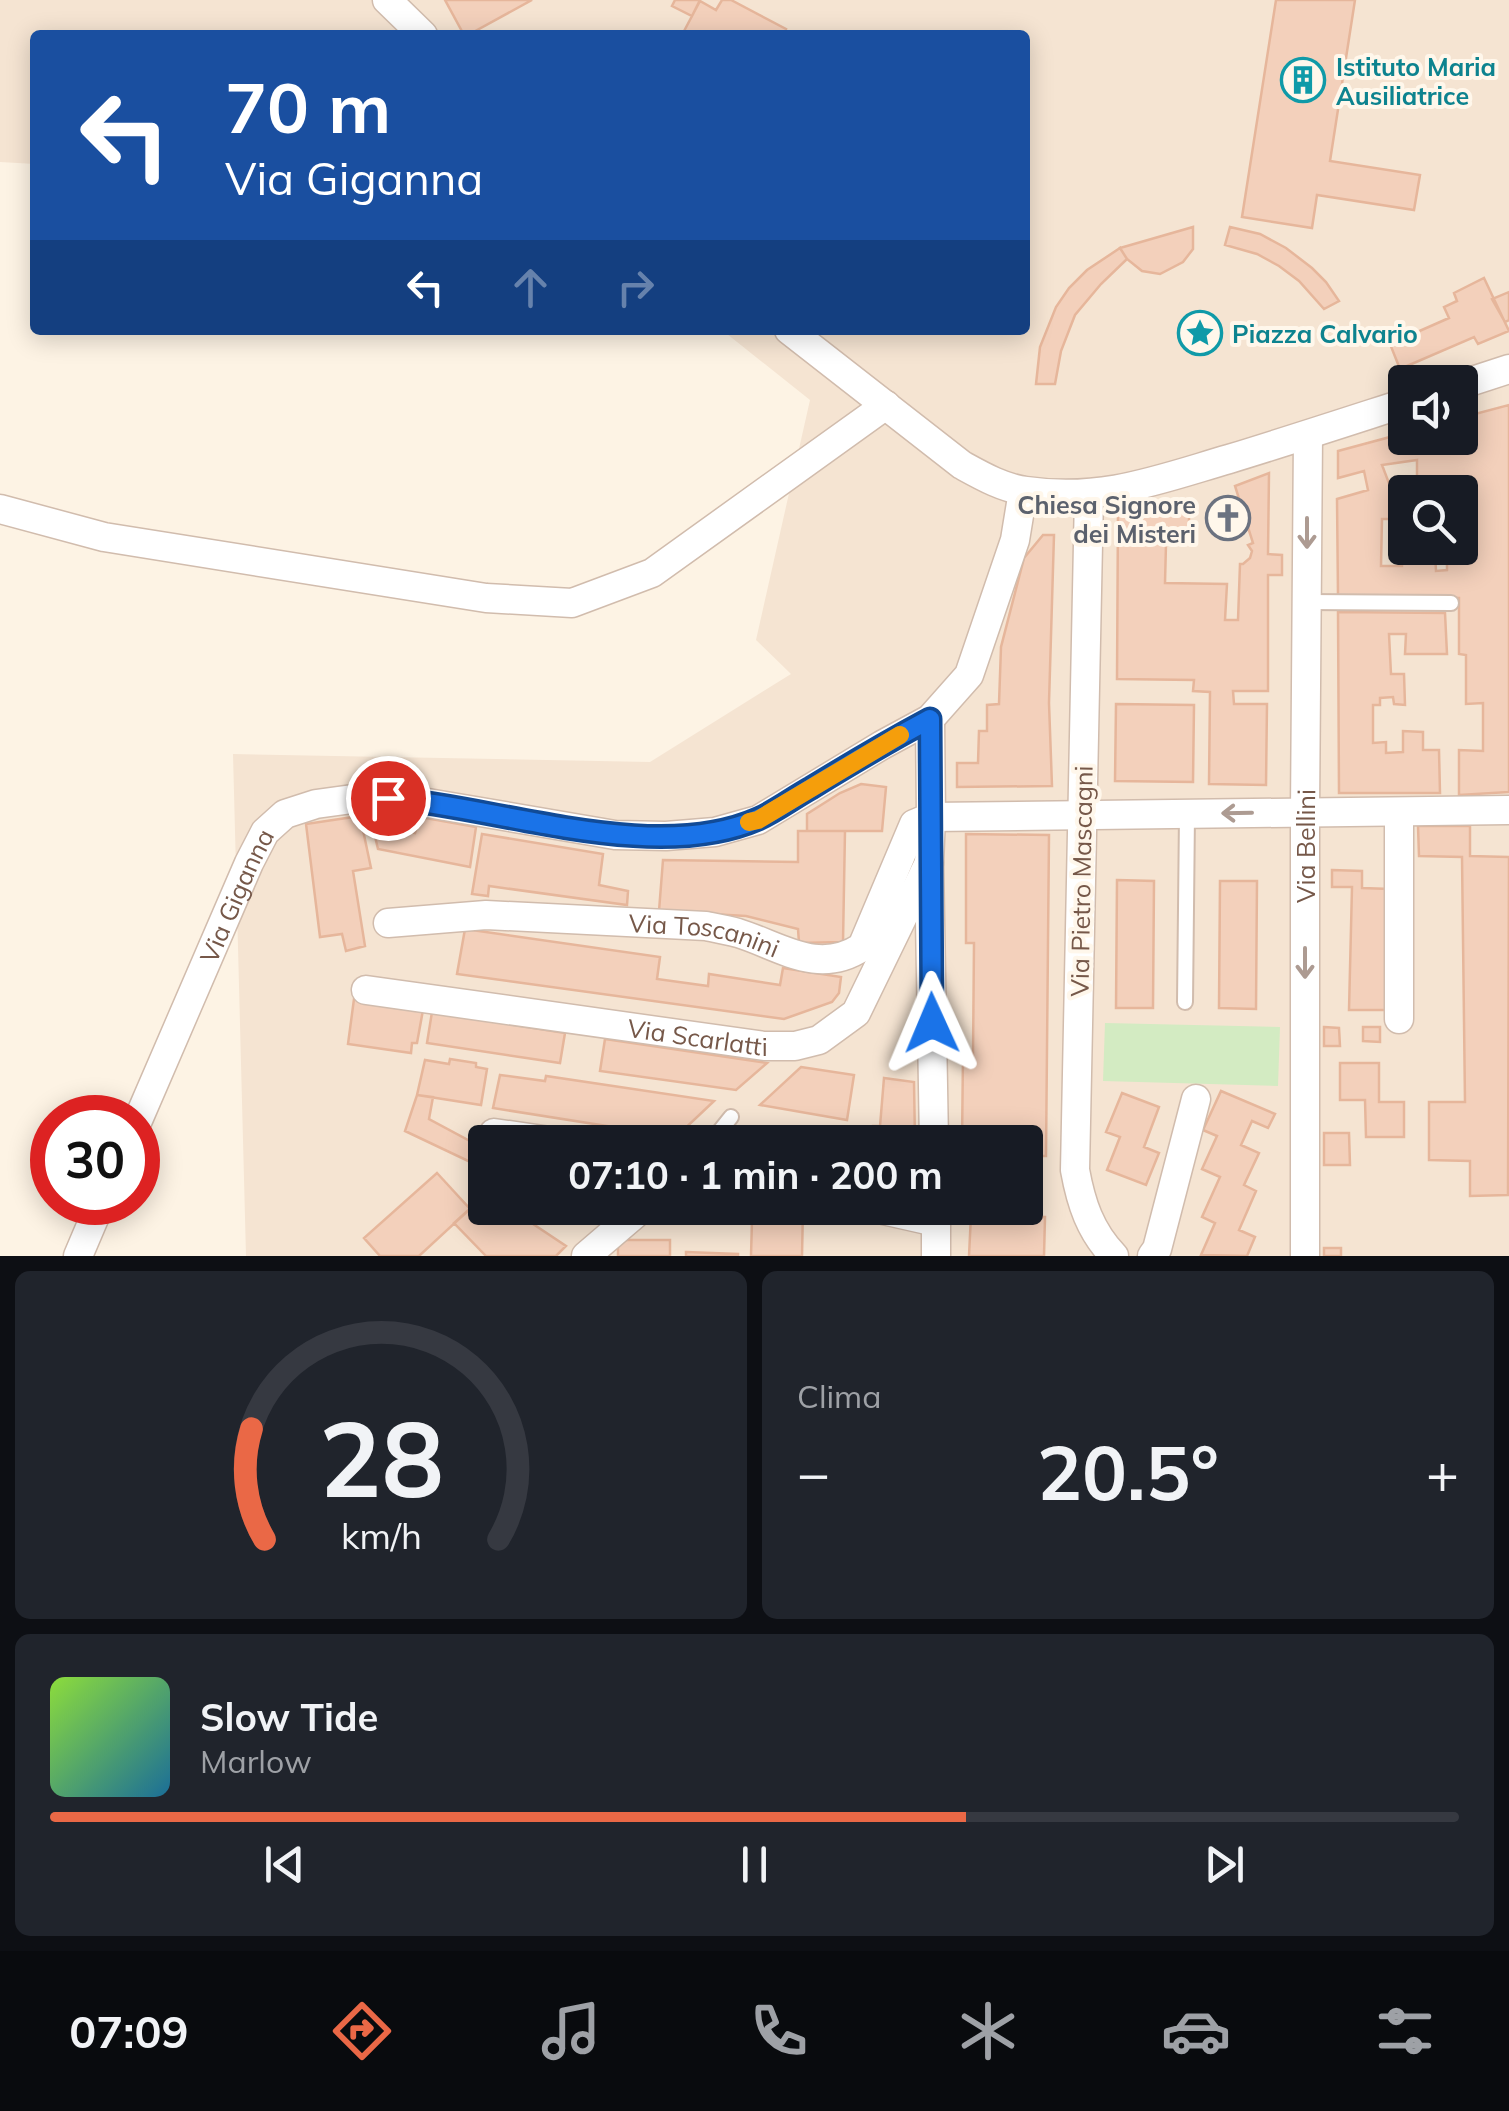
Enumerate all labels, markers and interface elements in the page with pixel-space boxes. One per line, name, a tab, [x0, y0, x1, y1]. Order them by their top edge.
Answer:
place label: Istituto Maria Ausiliatrice	[1336, 51, 1496, 111]
building icon: Istituto Maria Ausiliatrice	[1280, 57, 1326, 103]
text: 70 m	[225, 63, 391, 151]
icon: left	[60, 70, 190, 200]
text: Via Giganna	[225, 150, 483, 206]
icon: left	[398, 260, 453, 315]
icon: ahead	[503, 260, 558, 315]
icon: right	[608, 260, 663, 315]
place icon: Piazza Calvario	[1177, 310, 1223, 356]
place label: Piazza Calvario	[1232, 318, 1418, 349]
map controls	[1388, 365, 1478, 565]
button: sound	[1388, 365, 1478, 455]
button: search	[1388, 475, 1478, 565]
place label: Chiesa Signore dei Misteri	[1017, 489, 1196, 549]
church icon: Chiesa Signore dei Misteri	[1205, 495, 1251, 541]
one-way arrow	[1298, 516, 1317, 548]
pin	[346, 756, 431, 841]
street label: Via Pietro Mascagni	[1063, 765, 1099, 997]
icon: arrive	[361, 771, 416, 826]
street label: Via Bellini	[1290, 789, 1321, 903]
one-way arrow	[1221, 804, 1254, 822]
street label: Via Giganna	[192, 823, 280, 967]
street label: Via Toscanini	[628, 907, 784, 963]
one-way arrow	[1296, 946, 1314, 978]
position arrow	[880, 971, 984, 1075]
street label: Via Scarlatti	[626, 1012, 768, 1062]
speed limit sign: 30	[30, 1095, 160, 1225]
text: 07:10 · 1 min · 200 m	[568, 1151, 943, 1199]
text: Clima	[797, 1376, 881, 1416]
text: 28	[319, 1392, 443, 1523]
text: 20.5°	[1037, 1425, 1219, 1519]
text: −	[797, 1438, 830, 1507]
text: +	[1426, 1438, 1459, 1507]
text: km/h	[341, 1513, 421, 1558]
text: Slow Tide	[200, 1693, 378, 1741]
text: Marlow	[200, 1741, 312, 1781]
icon: previous	[257, 1837, 312, 1892]
icon: pause	[727, 1837, 782, 1892]
icon: next	[1197, 1837, 1252, 1892]
icon: directions	[327, 1996, 397, 2066]
icon: music	[536, 1996, 606, 2066]
icon: phone	[744, 1996, 814, 2066]
icon: climate	[953, 1996, 1023, 2066]
icon: car	[1161, 1996, 1231, 2066]
icon: filters	[1370, 1996, 1440, 2066]
text: 07:09	[69, 2003, 188, 2059]

